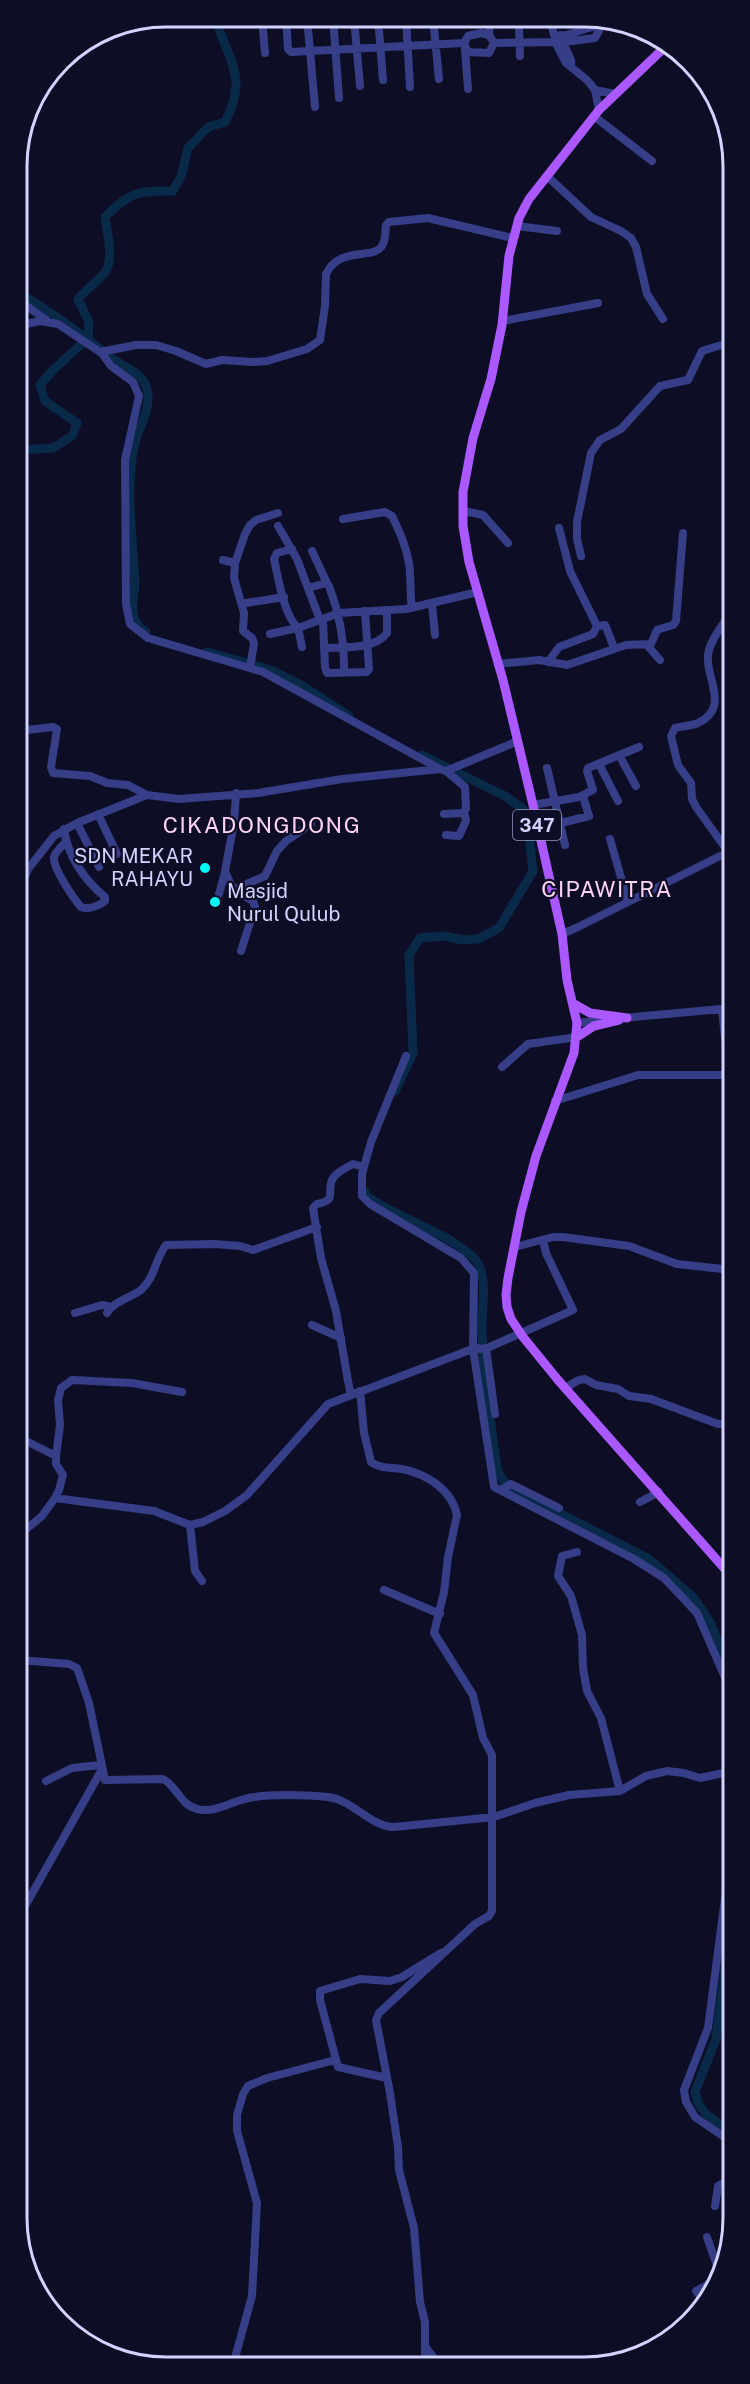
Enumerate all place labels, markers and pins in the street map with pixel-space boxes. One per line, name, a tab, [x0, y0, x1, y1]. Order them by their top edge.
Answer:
place label: SDN MEKAR RAHAYU	[74, 844, 193, 891]
marker: SDN MEKAR RAHAYU	[198, 861, 212, 875]
place label: Masjid Nurul Qulub	[227, 879, 340, 926]
marker: Masjid Nurul Qulub	[208, 895, 222, 909]

